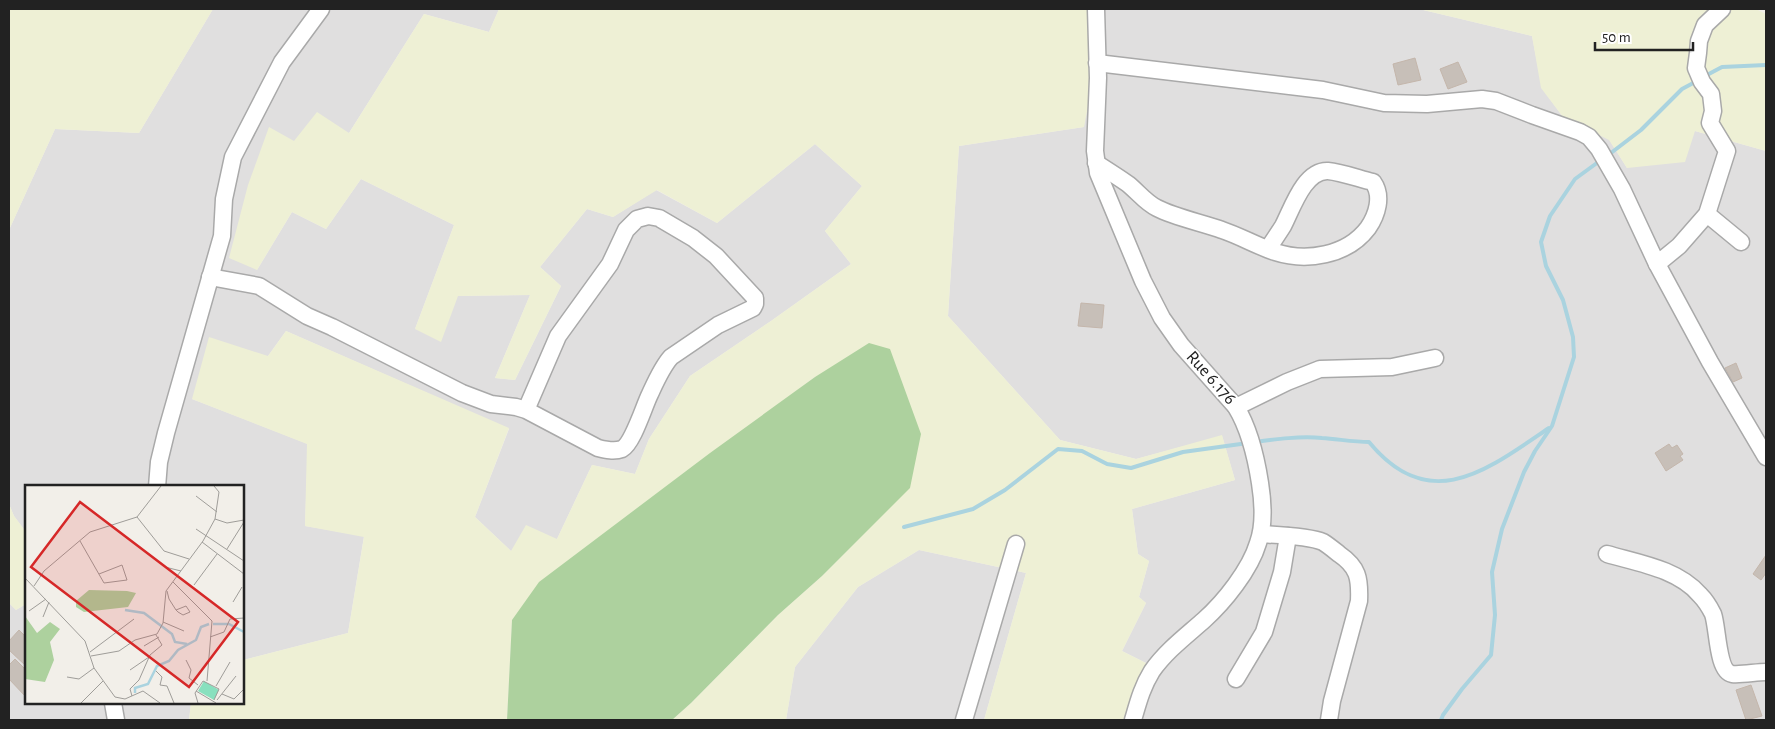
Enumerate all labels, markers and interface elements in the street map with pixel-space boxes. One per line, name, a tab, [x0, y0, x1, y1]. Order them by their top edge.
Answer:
scale bar	[1595, 20, 1692, 52]
text: 50 m	[1602, 30, 1631, 45]
street label: Rue 6.176	[1183, 348, 1239, 408]
inset map	[25, 485, 244, 704]

